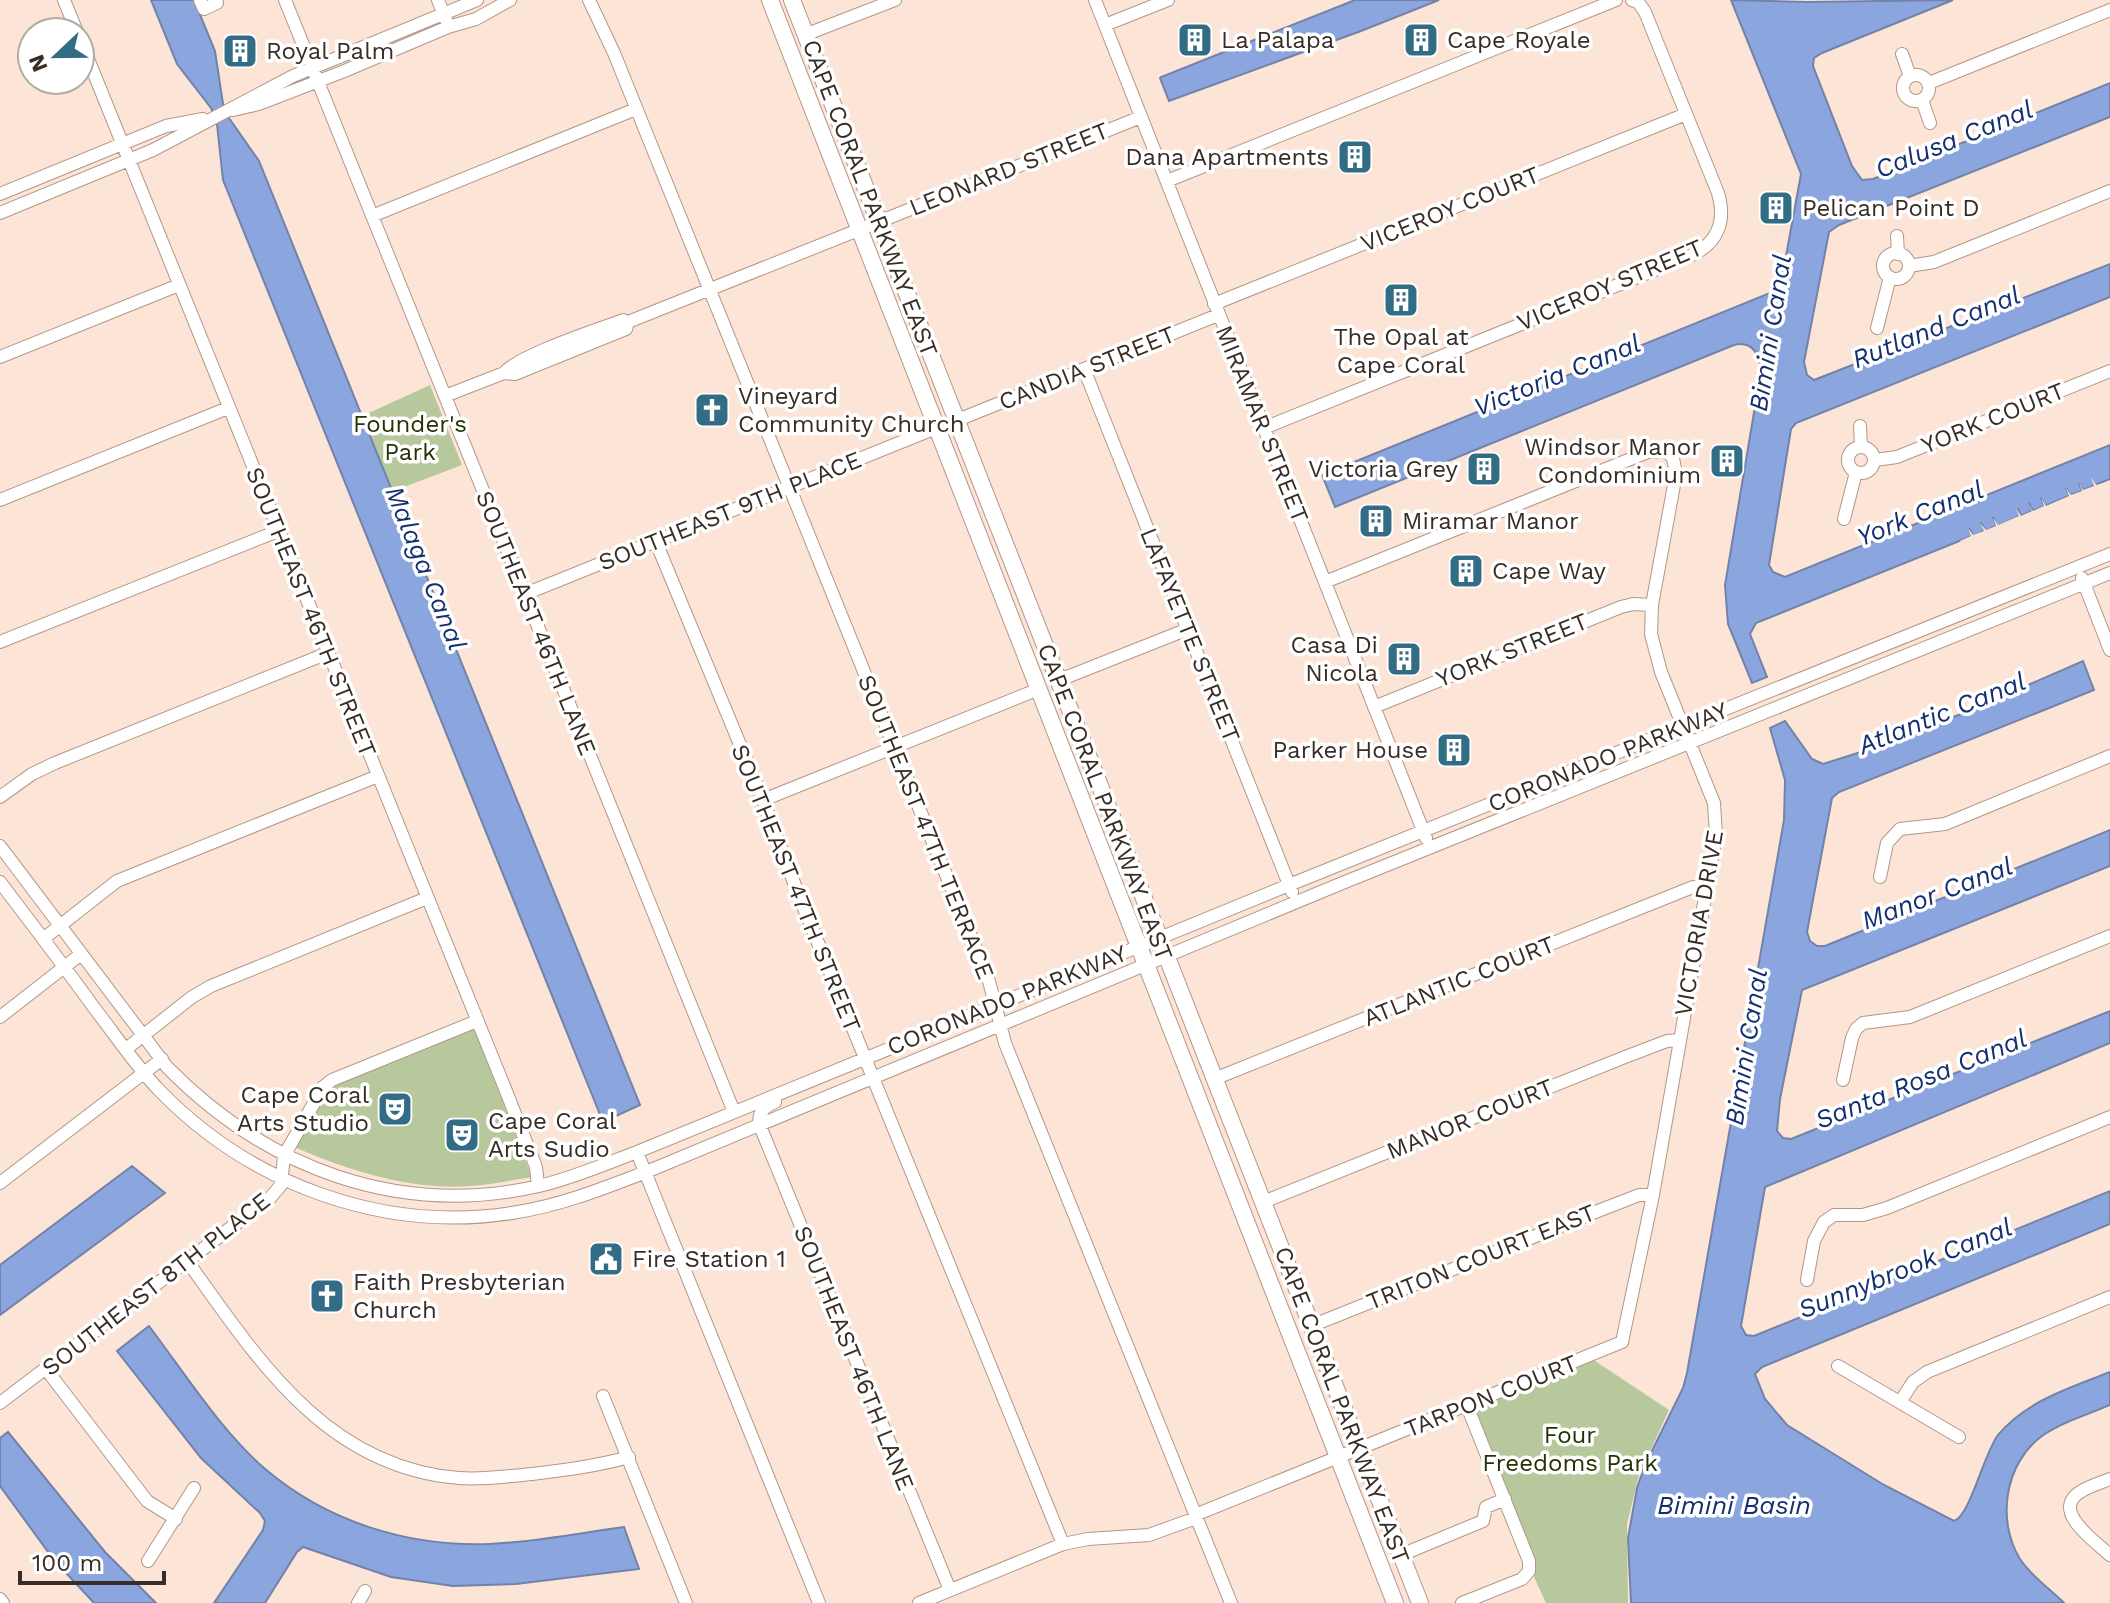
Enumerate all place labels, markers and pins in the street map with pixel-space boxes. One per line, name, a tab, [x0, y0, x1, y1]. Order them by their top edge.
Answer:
building icon: La Palapa	[1176, 21, 1214, 59]
building icon: Cape Royale	[1402, 21, 1440, 59]
place label: La Palapa	[1221, 26, 1334, 54]
place label: Cape Royale	[1447, 26, 1591, 54]
building icon: Royal Palm	[221, 32, 259, 70]
place label: Royal Palm	[266, 37, 394, 65]
building icon: Dana Apartments	[1336, 138, 1374, 176]
place label: Dana Apartments	[1125, 143, 1329, 171]
building icon: Pelican Point D	[1757, 189, 1795, 227]
place label: Pelican Point D	[1802, 194, 1980, 222]
building icon: The Opal at Cape Coral	[1382, 281, 1420, 319]
place label: The Opal at Cape Coral	[1333, 323, 1469, 379]
place label: Vineyard Community Church	[738, 382, 965, 438]
church icon: Vineyard Community Church	[693, 391, 731, 429]
place label: Windsor Manor Condominium	[1524, 433, 1701, 489]
building icon: Windsor Manor Condominium	[1708, 442, 1746, 480]
building icon: Victoria Grey	[1465, 450, 1503, 488]
place label: Victoria Grey	[1308, 455, 1459, 483]
building icon: Miramar Manor	[1357, 502, 1395, 540]
place label: Miramar Manor	[1402, 507, 1579, 535]
building icon: Cape Way	[1447, 552, 1485, 590]
place label: Cape Way	[1492, 557, 1607, 585]
place label: Casa Di Nicola	[1291, 631, 1378, 687]
building icon: Casa Di Nicola	[1385, 640, 1423, 678]
building icon: Parker House	[1435, 731, 1473, 769]
place label: Parker House	[1272, 736, 1428, 764]
place label: Cape Coral Arts Studio	[237, 1081, 370, 1137]
theatre icon: Cape Coral Arts Studio	[376, 1090, 414, 1128]
place label: Cape Coral Arts Sudio	[488, 1107, 617, 1163]
theatre icon: Cape Coral Arts Sudio	[443, 1116, 481, 1154]
public building icon: Fire Station 1	[587, 1240, 625, 1278]
place label: Fire Station 1	[632, 1245, 786, 1273]
place label: Faith Presbyterian Church	[353, 1268, 566, 1324]
church icon: Faith Presbyterian Church	[308, 1277, 346, 1315]

